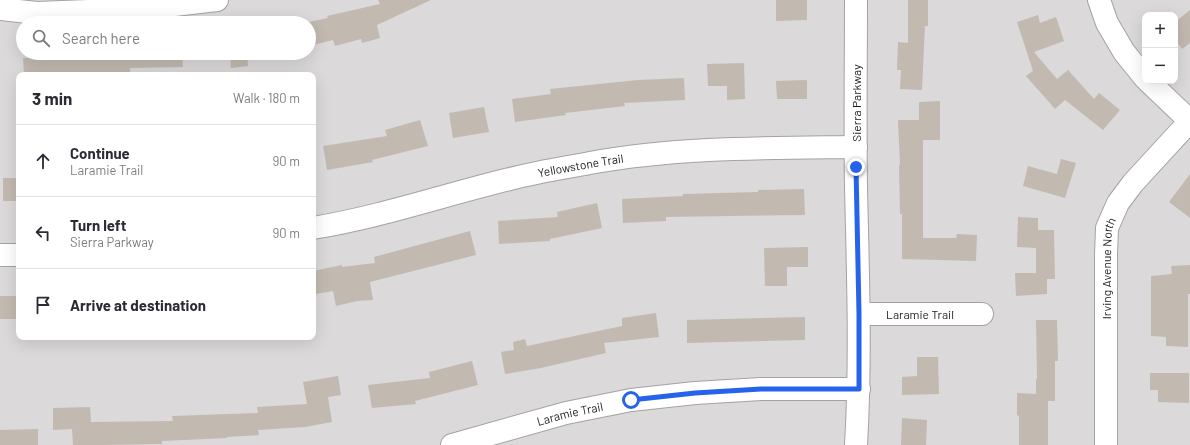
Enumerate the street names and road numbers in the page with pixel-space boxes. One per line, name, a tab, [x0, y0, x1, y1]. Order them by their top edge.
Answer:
street label: Sierra Parkway	[849, 64, 863, 142]
street label: Yellowstone Trail	[536, 151, 624, 179]
street label: Irving Avenue North	[1099, 215, 1118, 319]
street label: Laramie Trail	[886, 307, 954, 321]
street label: Laramie Trail	[535, 399, 604, 428]

